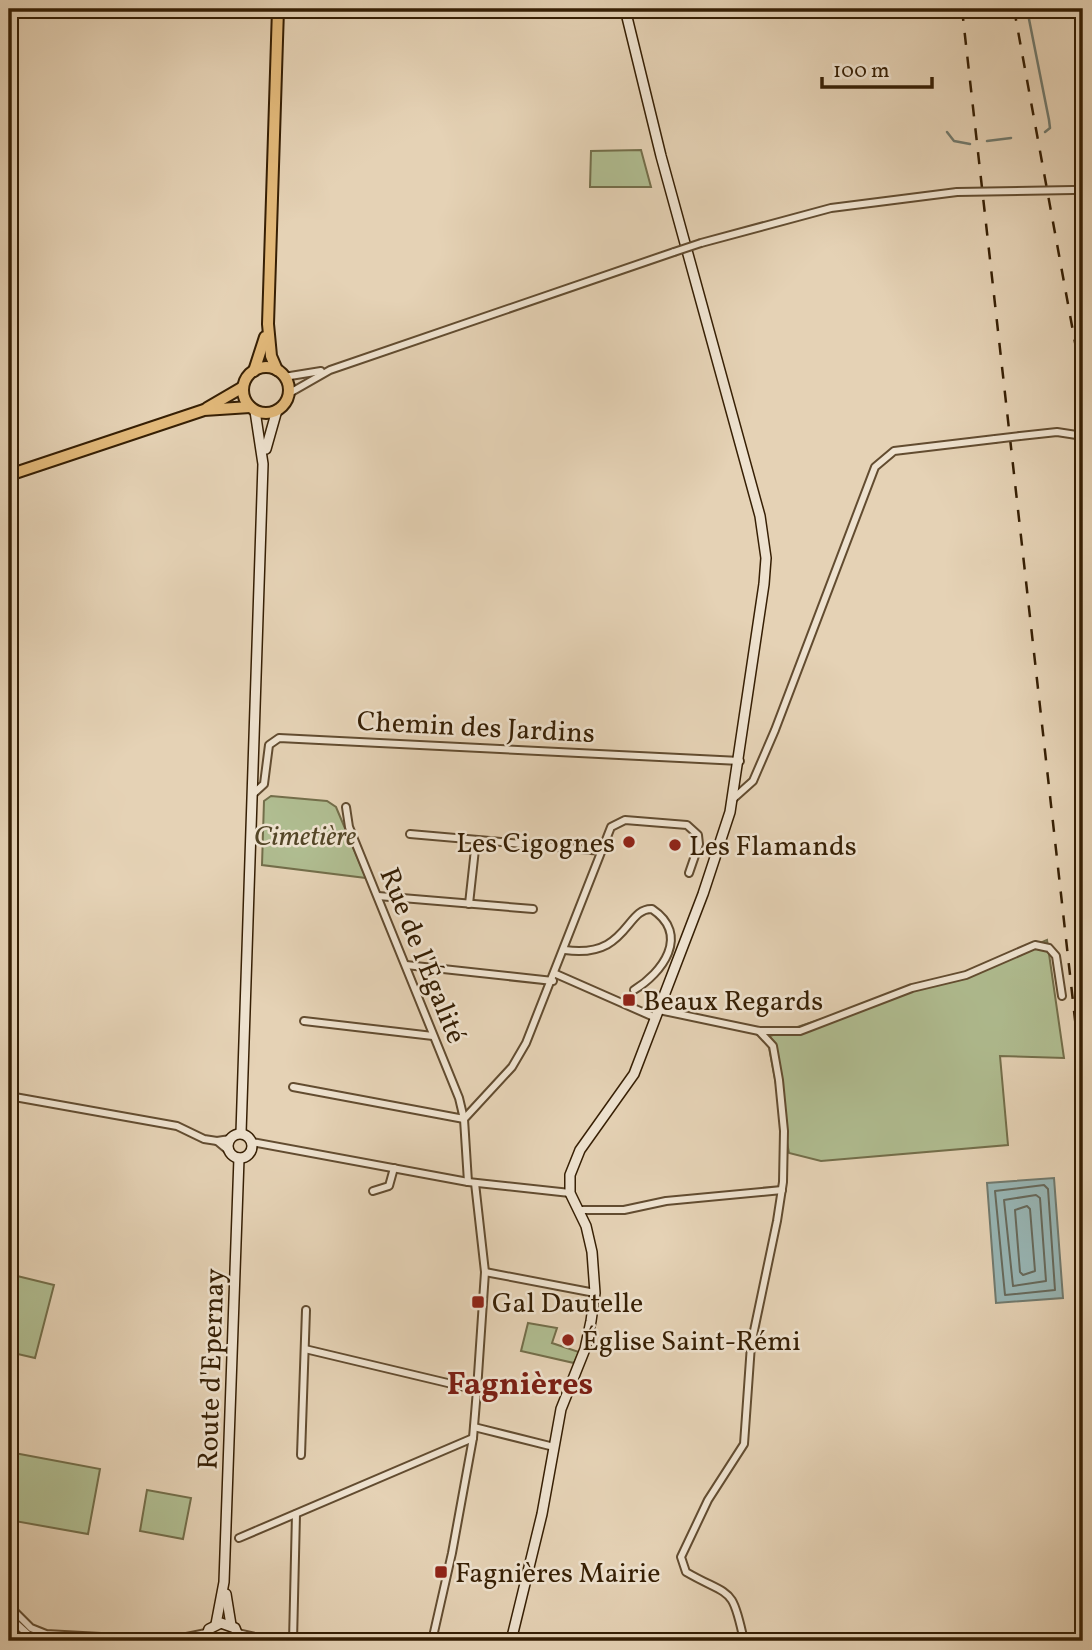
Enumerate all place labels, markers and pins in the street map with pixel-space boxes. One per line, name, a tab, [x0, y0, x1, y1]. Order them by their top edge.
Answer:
place label: Les Cigognes	[456, 825, 615, 864]
place label: Les Flamands	[689, 828, 857, 867]
marker: Les Cigognes	[621, 834, 637, 850]
marker: Les Flamands	[667, 837, 683, 853]
place label: Beaux Regards	[643, 983, 823, 1022]
marker: Beaux Regards	[621, 992, 637, 1008]
place label: Gal Dautelle	[492, 1285, 643, 1324]
marker: Gal Dautelle	[470, 1294, 486, 1310]
place label: Église Saint-Rémi	[582, 1323, 801, 1362]
marker: Église Saint-Rémi	[560, 1332, 576, 1348]
place label: Fagnières Mairie	[455, 1555, 660, 1594]
marker: Fagnières Mairie	[433, 1564, 449, 1580]

